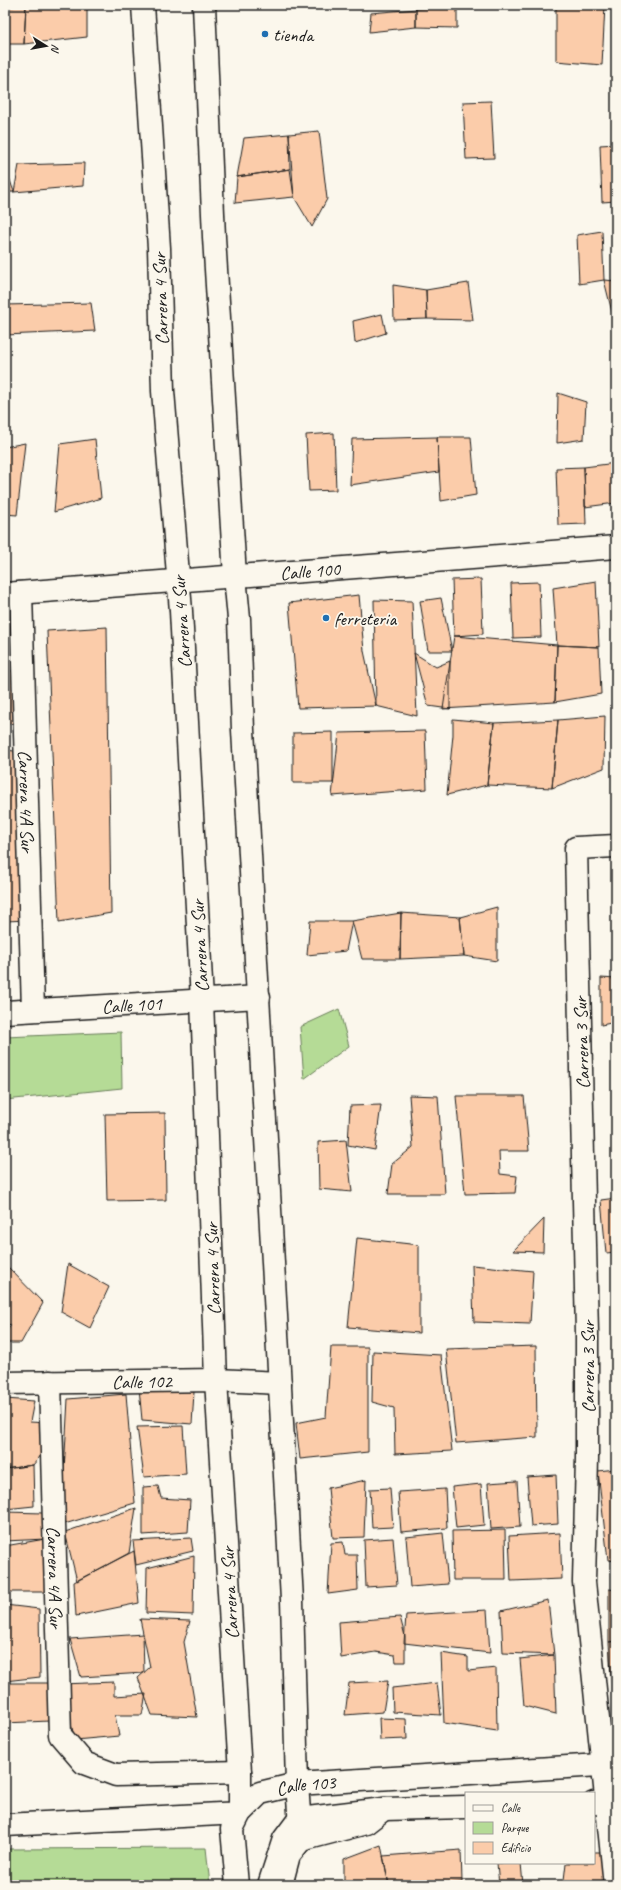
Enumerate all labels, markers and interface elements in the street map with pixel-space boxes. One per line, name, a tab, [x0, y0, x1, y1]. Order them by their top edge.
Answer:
place label: tienda	[273, 23, 315, 47]
north arrow	[26, 26, 66, 66]
marker: tienda	[260, 29, 270, 39]
text: N	[48, 43, 63, 55]
street label: Carrera 4 Sur	[147, 250, 175, 345]
street label: Calle 100	[279, 557, 343, 586]
street label: Carrera 4 Sur	[167, 573, 197, 669]
place label: ferreteria	[334, 607, 397, 631]
marker: ferreteria	[321, 613, 331, 623]
street label: Carrera 4A Sur	[13, 750, 40, 854]
street label: Carrera 4 Sur	[185, 897, 214, 993]
street label: Calle 101	[101, 992, 164, 1019]
street label: Carrera 3 Sur	[568, 994, 596, 1089]
street label: Carrera 4 Sur	[199, 1220, 227, 1315]
street label: Carrera 3 Sur	[576, 1319, 600, 1413]
street label: Calle 102	[112, 1370, 174, 1394]
street label: Carrera 4A Sur	[41, 1526, 68, 1630]
street label: Carrera 4 Sur	[215, 1544, 244, 1640]
street label: Calle 103	[273, 1771, 338, 1802]
legend	[465, 1792, 595, 1864]
text: Calle	[501, 1800, 521, 1816]
text: Parque	[501, 1820, 530, 1836]
text: Edificio	[501, 1840, 531, 1856]

